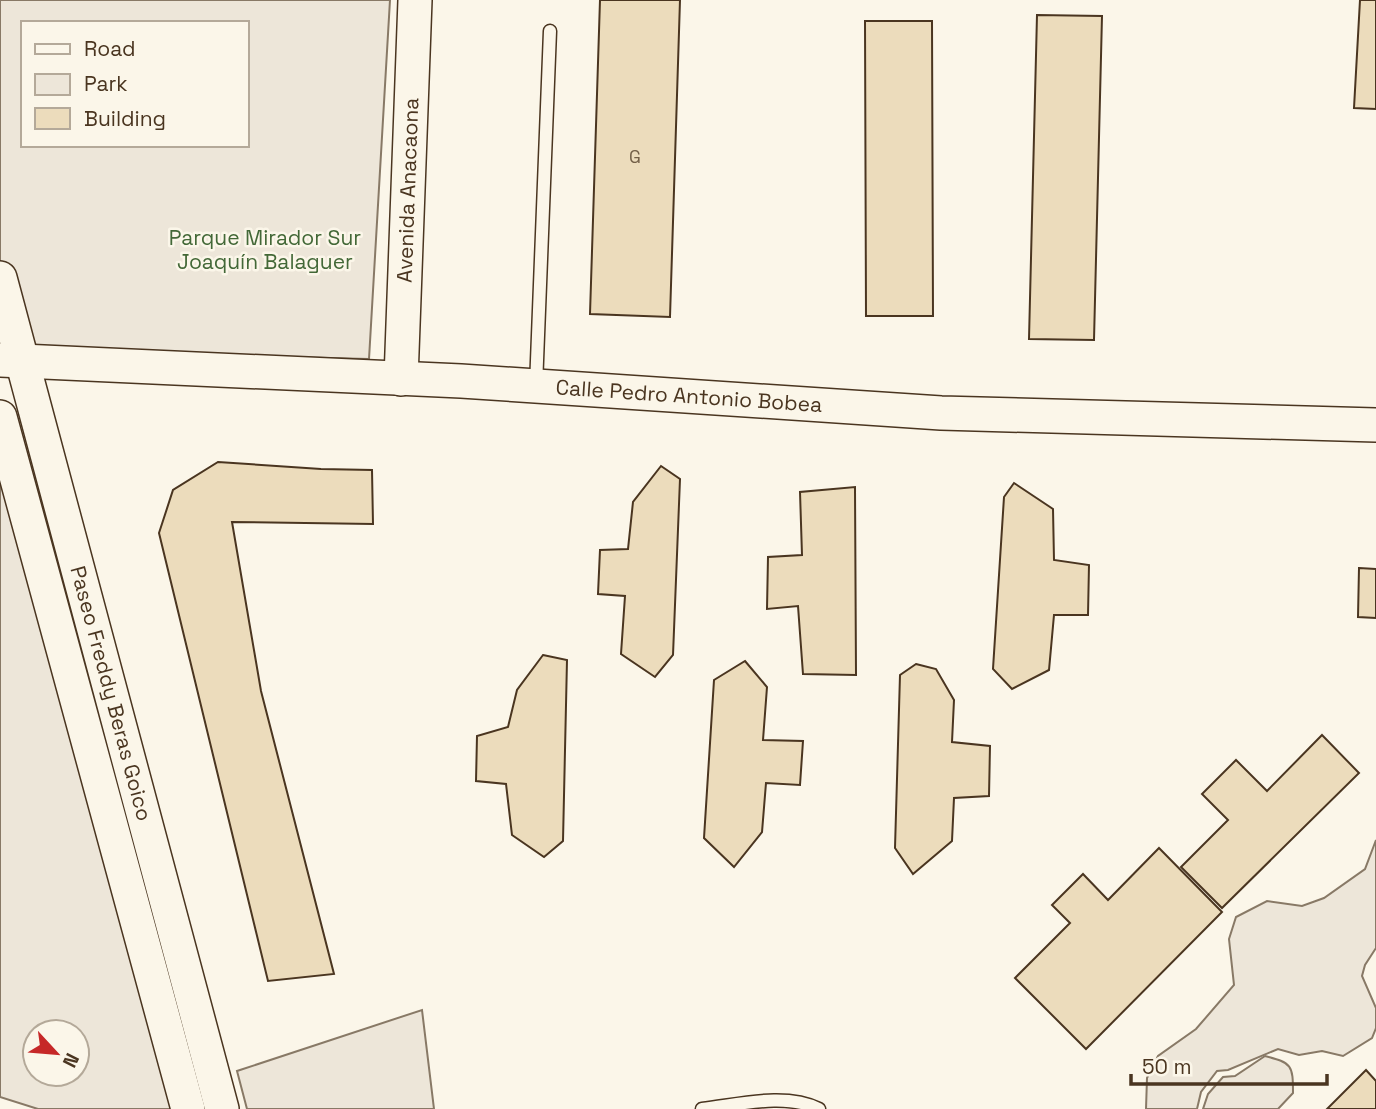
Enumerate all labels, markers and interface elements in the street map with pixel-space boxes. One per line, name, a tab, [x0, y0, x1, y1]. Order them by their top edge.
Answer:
legend	[21, 21, 248, 147]
text: Road	[84, 35, 136, 62]
text: Park	[84, 70, 128, 97]
street label: Avenida Anacaona	[391, 97, 424, 283]
text: Building	[84, 105, 166, 132]
house number: G	[629, 145, 641, 168]
park label: Parque Mirador Sur Joaquín Balaguer	[169, 224, 361, 275]
street label: Calle Pedro Antonio Bobea	[555, 373, 823, 418]
street label: Paseo Freddy Beras Goico	[64, 563, 158, 824]
north arrow	[21, 1018, 91, 1088]
scale bar	[1131, 1042, 1327, 1086]
text: N	[57, 1049, 85, 1071]
text: 50 m	[1142, 1053, 1192, 1080]

